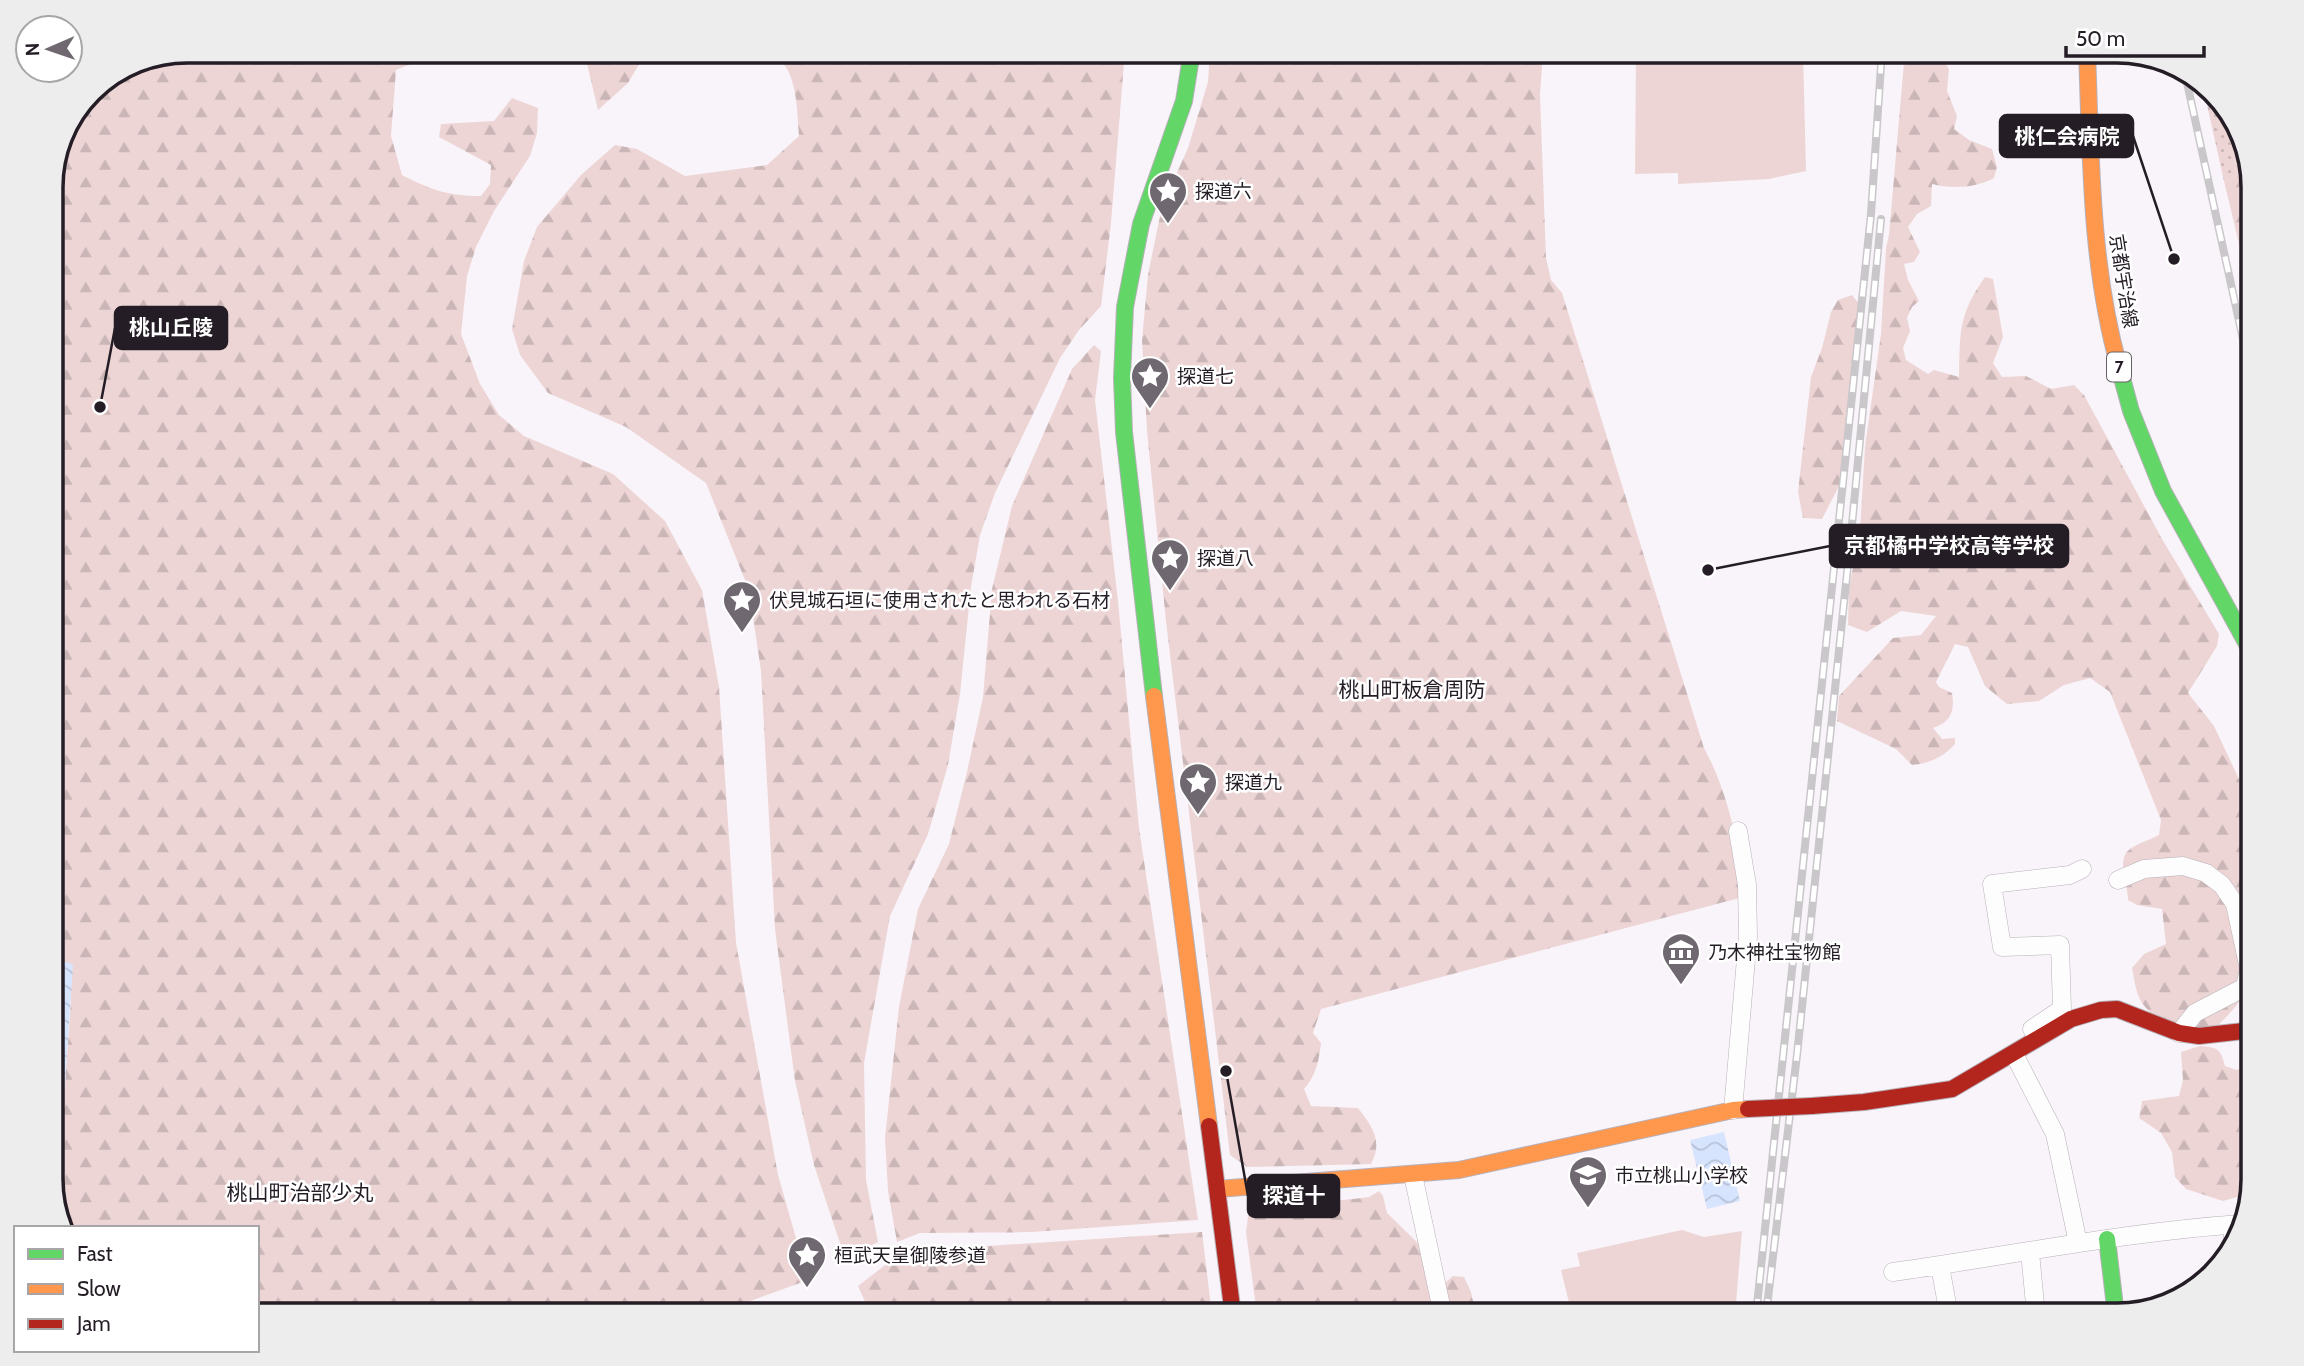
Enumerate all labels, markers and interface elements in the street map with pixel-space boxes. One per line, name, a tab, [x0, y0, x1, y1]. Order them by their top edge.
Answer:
north arrow	[14, 14, 84, 84]
scale bar	[2066, 14, 2204, 58]
text: 50 m	[2076, 26, 2125, 51]
text: N	[21, 42, 44, 57]
callout: 桃仁会病院	[2000, 115, 2133, 157]
text: 桃仁会病院	[2015, 124, 2120, 149]
place icon: 探道六	[1147, 170, 1189, 225]
place label: 探道六	[1195, 180, 1252, 203]
street label: 京都宇治線	[2105, 232, 2142, 330]
callout: 桃山丘陵	[115, 307, 227, 349]
text: 桃山丘陵	[129, 315, 213, 340]
road number: 7	[2107, 352, 2131, 382]
place icon: 探道七	[1129, 355, 1171, 410]
place label: 探道七	[1177, 365, 1234, 388]
callout: 京都橘中学校高等学校	[1830, 525, 2068, 567]
text: 京都橘中学校高等学校	[1844, 533, 2054, 558]
place icon: 探道八	[1149, 537, 1191, 592]
place label: 探道八	[1197, 547, 1254, 570]
place icon: 伏見城石垣に使用されたと思われる石材	[721, 579, 763, 634]
place label: 伏見城石垣に使用されたと思われる石材	[769, 589, 1110, 612]
district label: 桃山町板倉周防	[1339, 677, 1486, 702]
place icon: 探道九	[1177, 761, 1219, 816]
place label: 探道九	[1225, 771, 1282, 794]
museum icon: 乃木神社宝物館	[1660, 931, 1702, 986]
place label: 乃木神社宝物館	[1708, 941, 1841, 964]
school or university icon: 市立桃山小学校	[1567, 1154, 1609, 1209]
place label: 市立桃山小学校	[1615, 1164, 1748, 1187]
callout: 探道十	[1248, 1175, 1339, 1217]
district label: 桃山町治部少丸	[227, 1180, 374, 1205]
text: 探道十	[1263, 1183, 1326, 1208]
legend	[14, 1226, 259, 1352]
place icon: 桓武天皇御陵参道	[786, 1234, 828, 1289]
text: Fast	[77, 1241, 113, 1266]
place label: 桓武天皇御陵参道	[834, 1244, 986, 1267]
text: Slow	[77, 1276, 121, 1301]
text: Jam	[76, 1311, 111, 1336]

